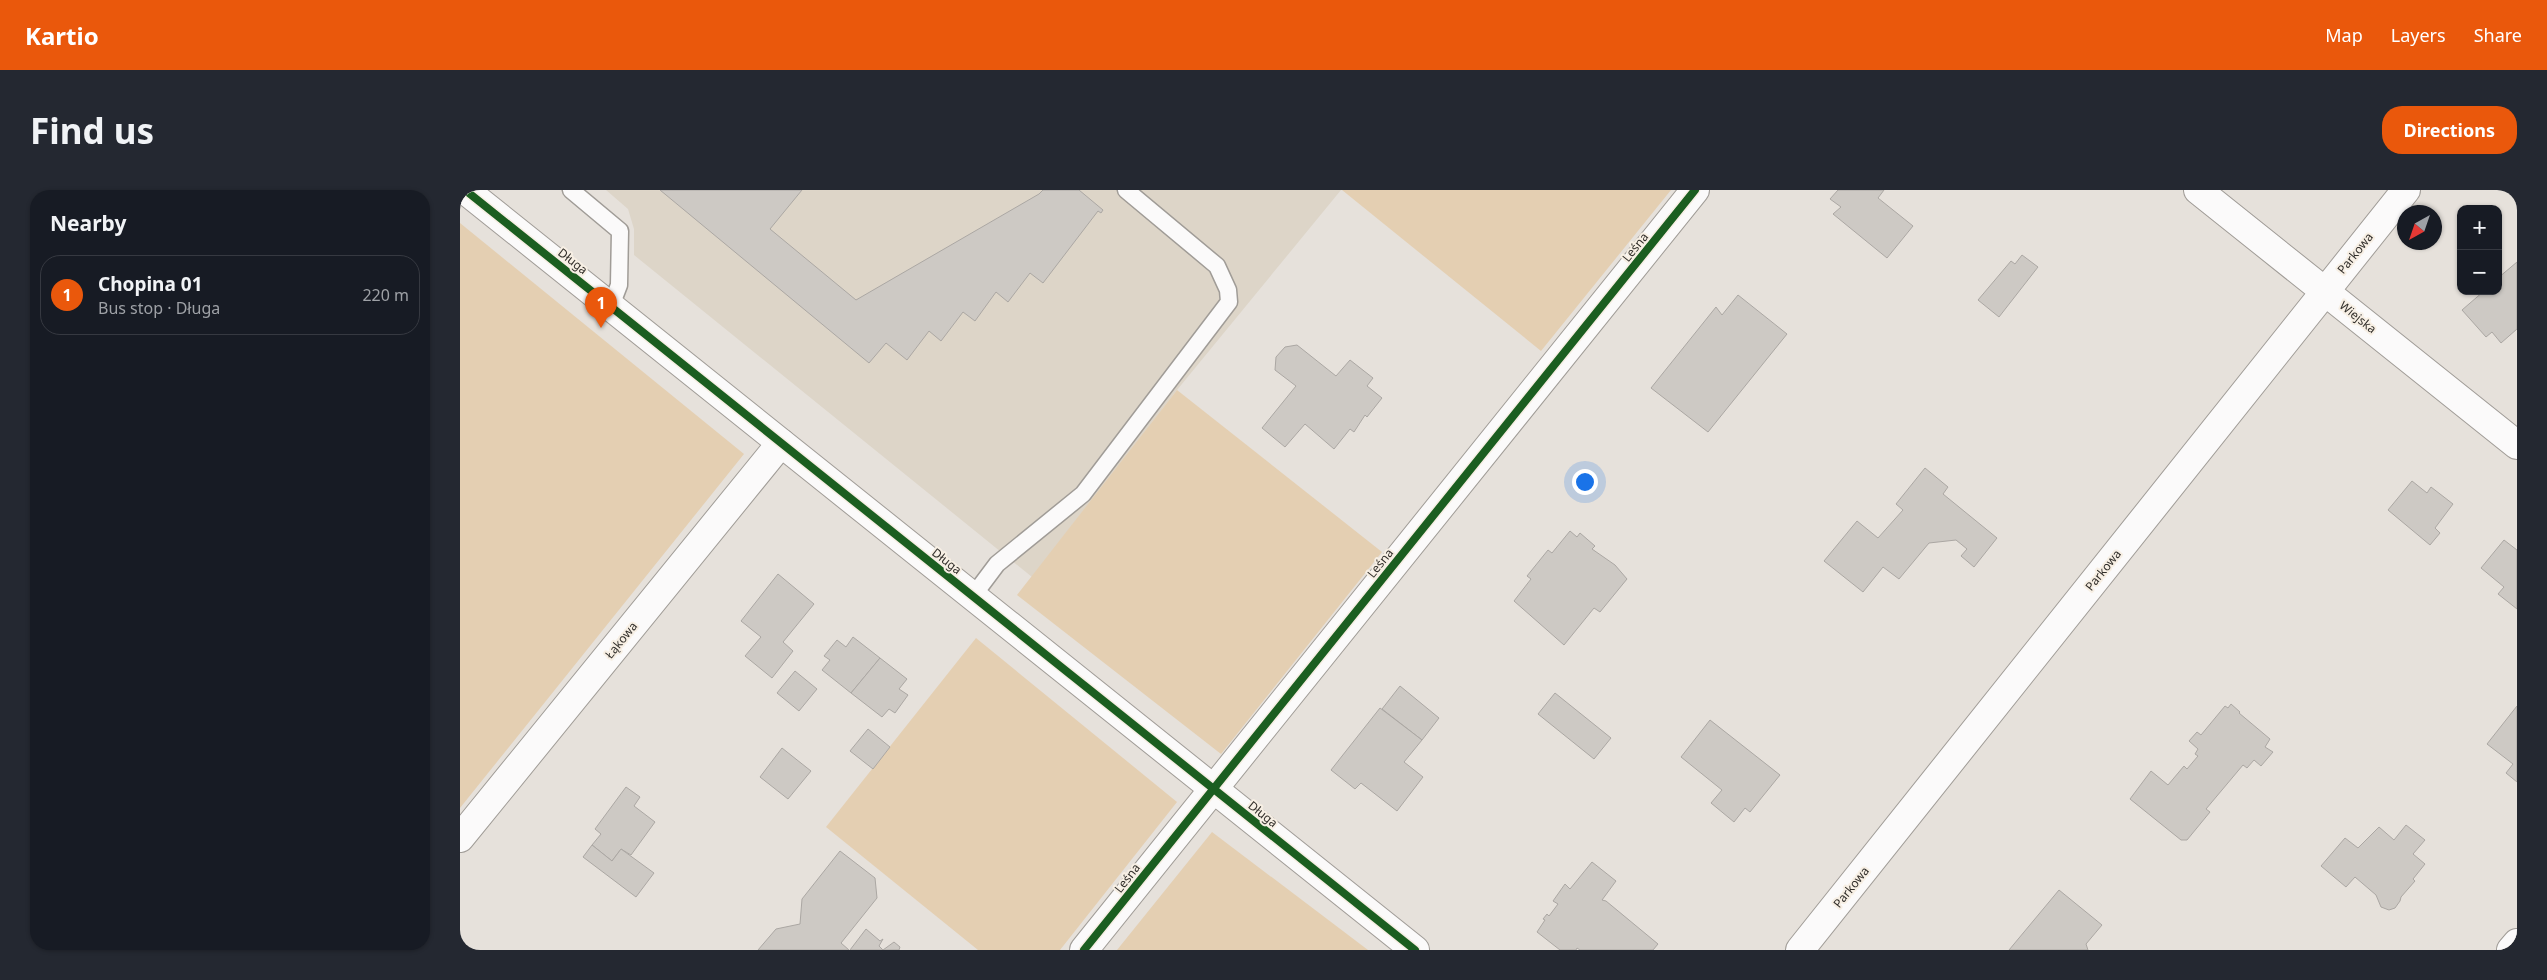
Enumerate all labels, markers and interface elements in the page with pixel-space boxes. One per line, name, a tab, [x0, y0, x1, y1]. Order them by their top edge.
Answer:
text: Kartio	[25, 19, 99, 52]
text: Map	[2325, 23, 2363, 47]
text: Layers	[2391, 23, 2446, 47]
text: Share	[2474, 23, 2522, 47]
button: Directions	[2382, 106, 2517, 154]
text: Find us	[30, 107, 154, 154]
north arrow	[2397, 205, 2442, 250]
map controls	[2457, 205, 2502, 295]
button: +	[2457, 205, 2502, 250]
text: Nearby	[50, 209, 126, 237]
street label: Leśna	[1618, 229, 1652, 265]
street label: Parkowa	[2333, 229, 2377, 277]
street label: Długa	[555, 244, 591, 278]
button: −	[2457, 250, 2502, 295]
text: Chopina 01	[98, 271, 203, 297]
text: 1	[62, 284, 72, 306]
text: 220 m	[362, 284, 409, 306]
pin: 1	[585, 287, 617, 328]
text: Bus stop · Długa	[98, 297, 220, 319]
street label: Wiejska	[2336, 297, 2380, 337]
your location	[1572, 469, 1598, 495]
street label: Długa	[929, 544, 965, 578]
street label: Leśna	[1363, 545, 1397, 581]
street label: Parkowa	[2081, 546, 2125, 594]
street label: Łąkowa	[601, 618, 641, 662]
street label: Długa	[1245, 797, 1281, 831]
street label: Leśna	[1110, 860, 1144, 896]
street label: Parkowa	[1829, 863, 1873, 911]

